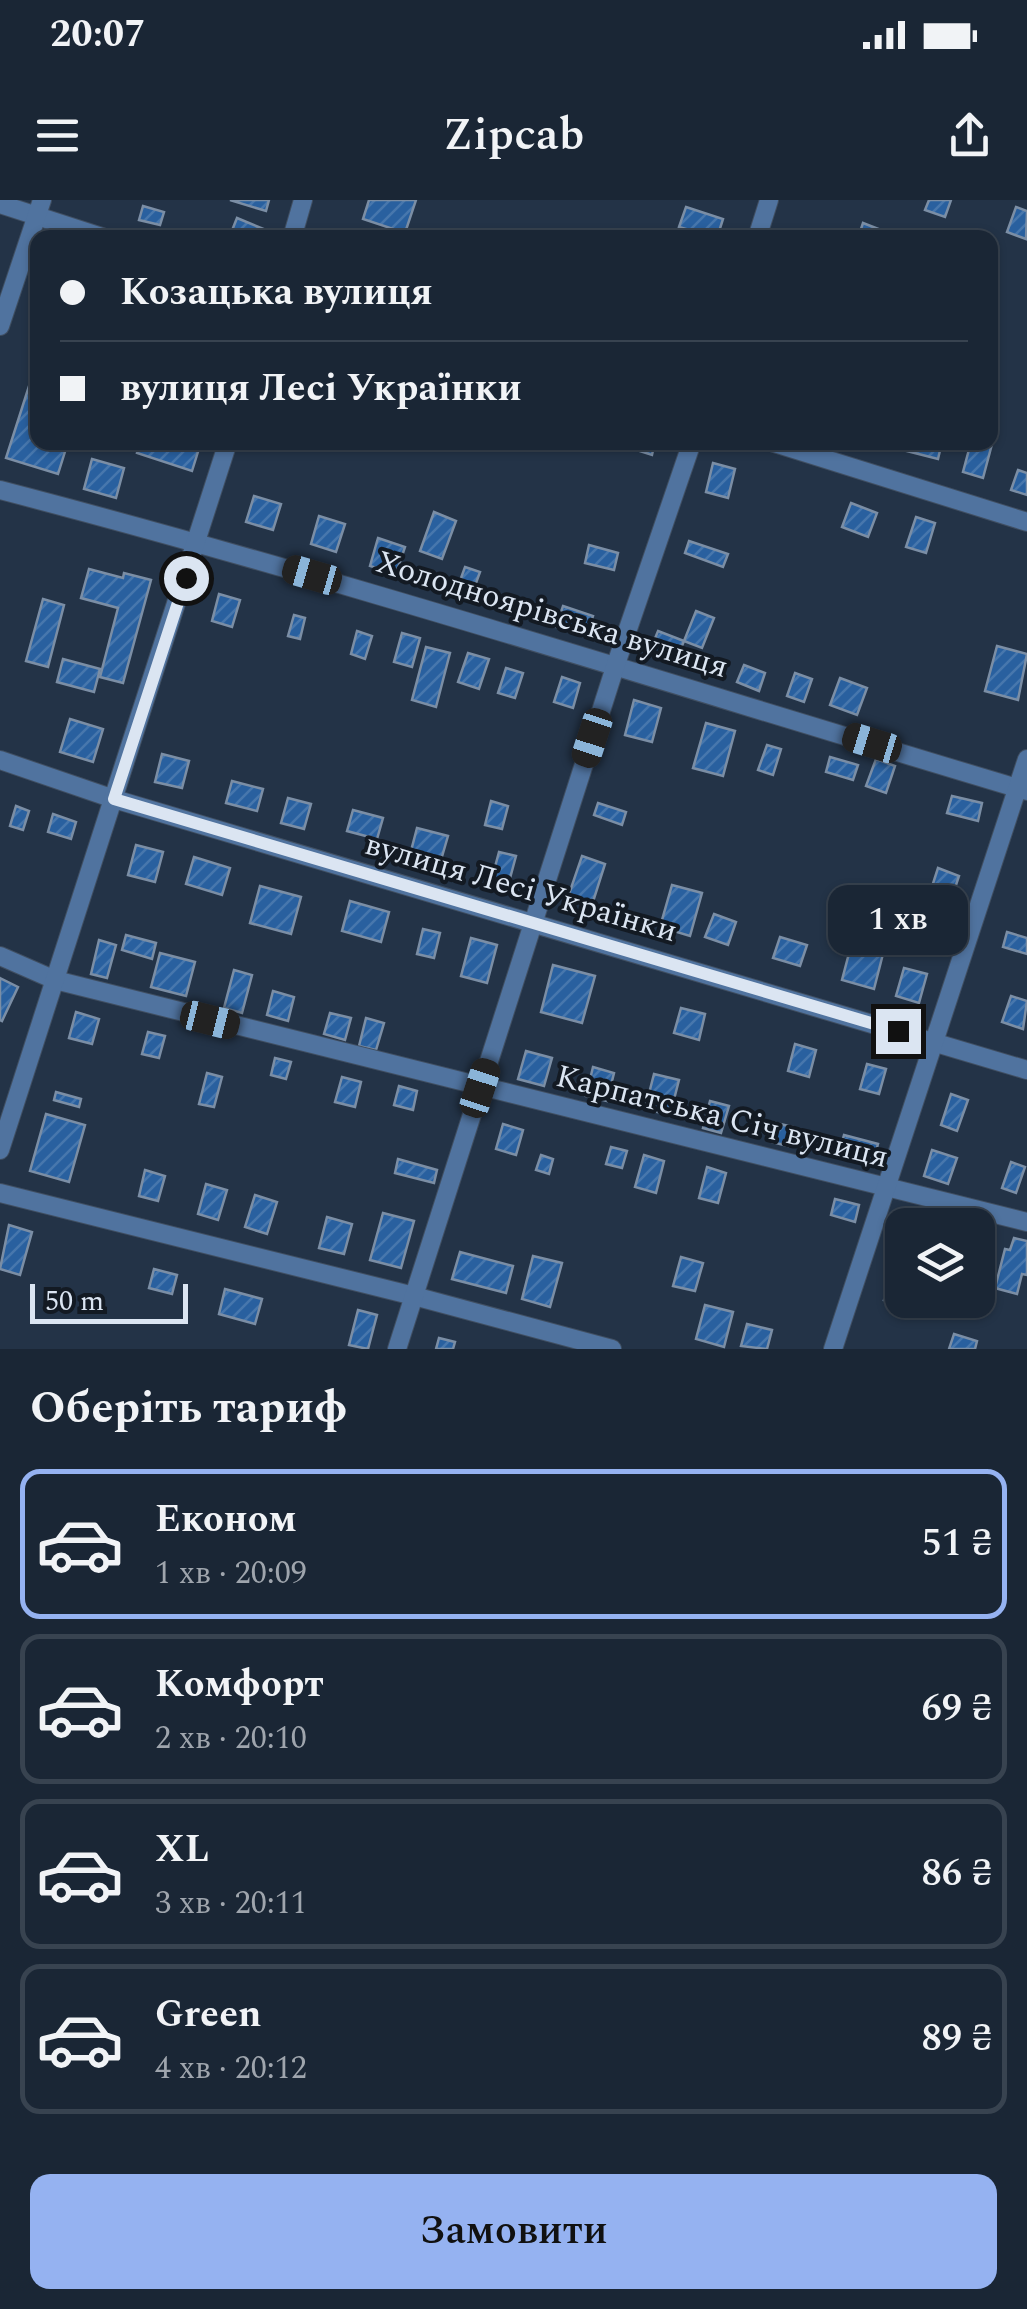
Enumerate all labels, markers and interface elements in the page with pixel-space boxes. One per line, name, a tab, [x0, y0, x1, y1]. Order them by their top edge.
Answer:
text: 20:07	[50, 6, 145, 64]
text: Zipcab	[443, 101, 584, 170]
icon: menu	[30, 108, 85, 163]
icon: share	[942, 108, 997, 163]
text: Козацька вулиця	[120, 264, 433, 322]
text: вулиця Лесі Українки	[120, 360, 522, 418]
street label: Холодноярівська вулиця	[370, 538, 734, 692]
car	[279, 552, 345, 598]
route start	[164, 556, 209, 601]
car	[568, 705, 616, 771]
car	[839, 720, 905, 766]
street label: вулиця Лесі Українки	[359, 820, 683, 956]
callout: 1 хв	[828, 886, 968, 956]
text: 1 хв	[869, 895, 927, 944]
car	[177, 998, 243, 1042]
route end	[876, 1009, 921, 1054]
street label: Карпатська Січ вулиця	[551, 1052, 893, 1182]
car	[456, 1055, 504, 1121]
map controls	[885, 1208, 995, 1318]
button: layers	[885, 1208, 995, 1318]
scale bar	[30, 1279, 188, 1324]
text: 50 m	[45, 1280, 104, 1323]
text: Оберіть тариф	[30, 1374, 347, 1443]
text: Економ	[155, 1491, 297, 1549]
icon: car	[35, 1499, 125, 1589]
text: 51 ₴	[921, 1515, 992, 1573]
text: 1 хв · 20:09	[155, 1549, 307, 1598]
text: Комфорт	[155, 1656, 324, 1714]
icon: car	[35, 1664, 125, 1754]
text: 69 ₴	[921, 1680, 992, 1738]
text: 2 хв · 20:10	[155, 1714, 307, 1763]
text: XL	[155, 1821, 209, 1879]
icon: car	[35, 1829, 125, 1919]
text: 86 ₴	[921, 1845, 992, 1903]
text: 3 хв · 20:11	[155, 1879, 307, 1928]
text: Green	[155, 1986, 262, 2044]
icon: car	[35, 1994, 125, 2084]
text: 89 ₴	[921, 2010, 992, 2068]
text: 4 хв · 20:12	[155, 2044, 307, 2093]
button: Замовити	[30, 2174, 997, 2289]

